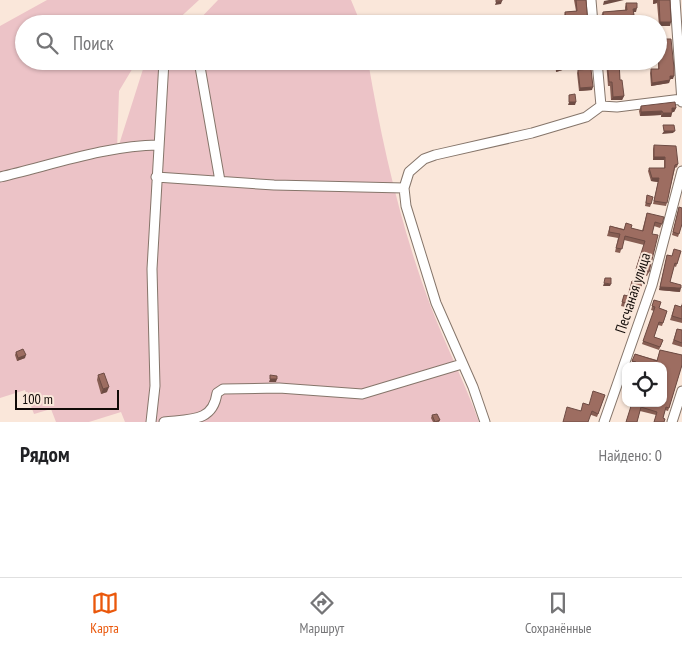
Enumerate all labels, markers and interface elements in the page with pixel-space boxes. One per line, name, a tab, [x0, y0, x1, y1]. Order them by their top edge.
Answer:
search box	[15, 15, 667, 70]
icon: search	[33, 29, 61, 57]
text: Поиск	[73, 31, 114, 55]
street label: Песчаная улица	[611, 250, 654, 335]
map controls	[622, 362, 667, 407]
button: locate	[622, 362, 667, 407]
scale bar	[15, 387, 119, 410]
text: 100 m	[22, 390, 53, 408]
text: Рядом	[20, 441, 70, 468]
text: Найдено: 0	[599, 445, 662, 465]
tab: Карта	[90, 589, 119, 637]
tab: Маршрут	[300, 589, 344, 637]
tab: Сохранённые	[525, 589, 592, 637]

